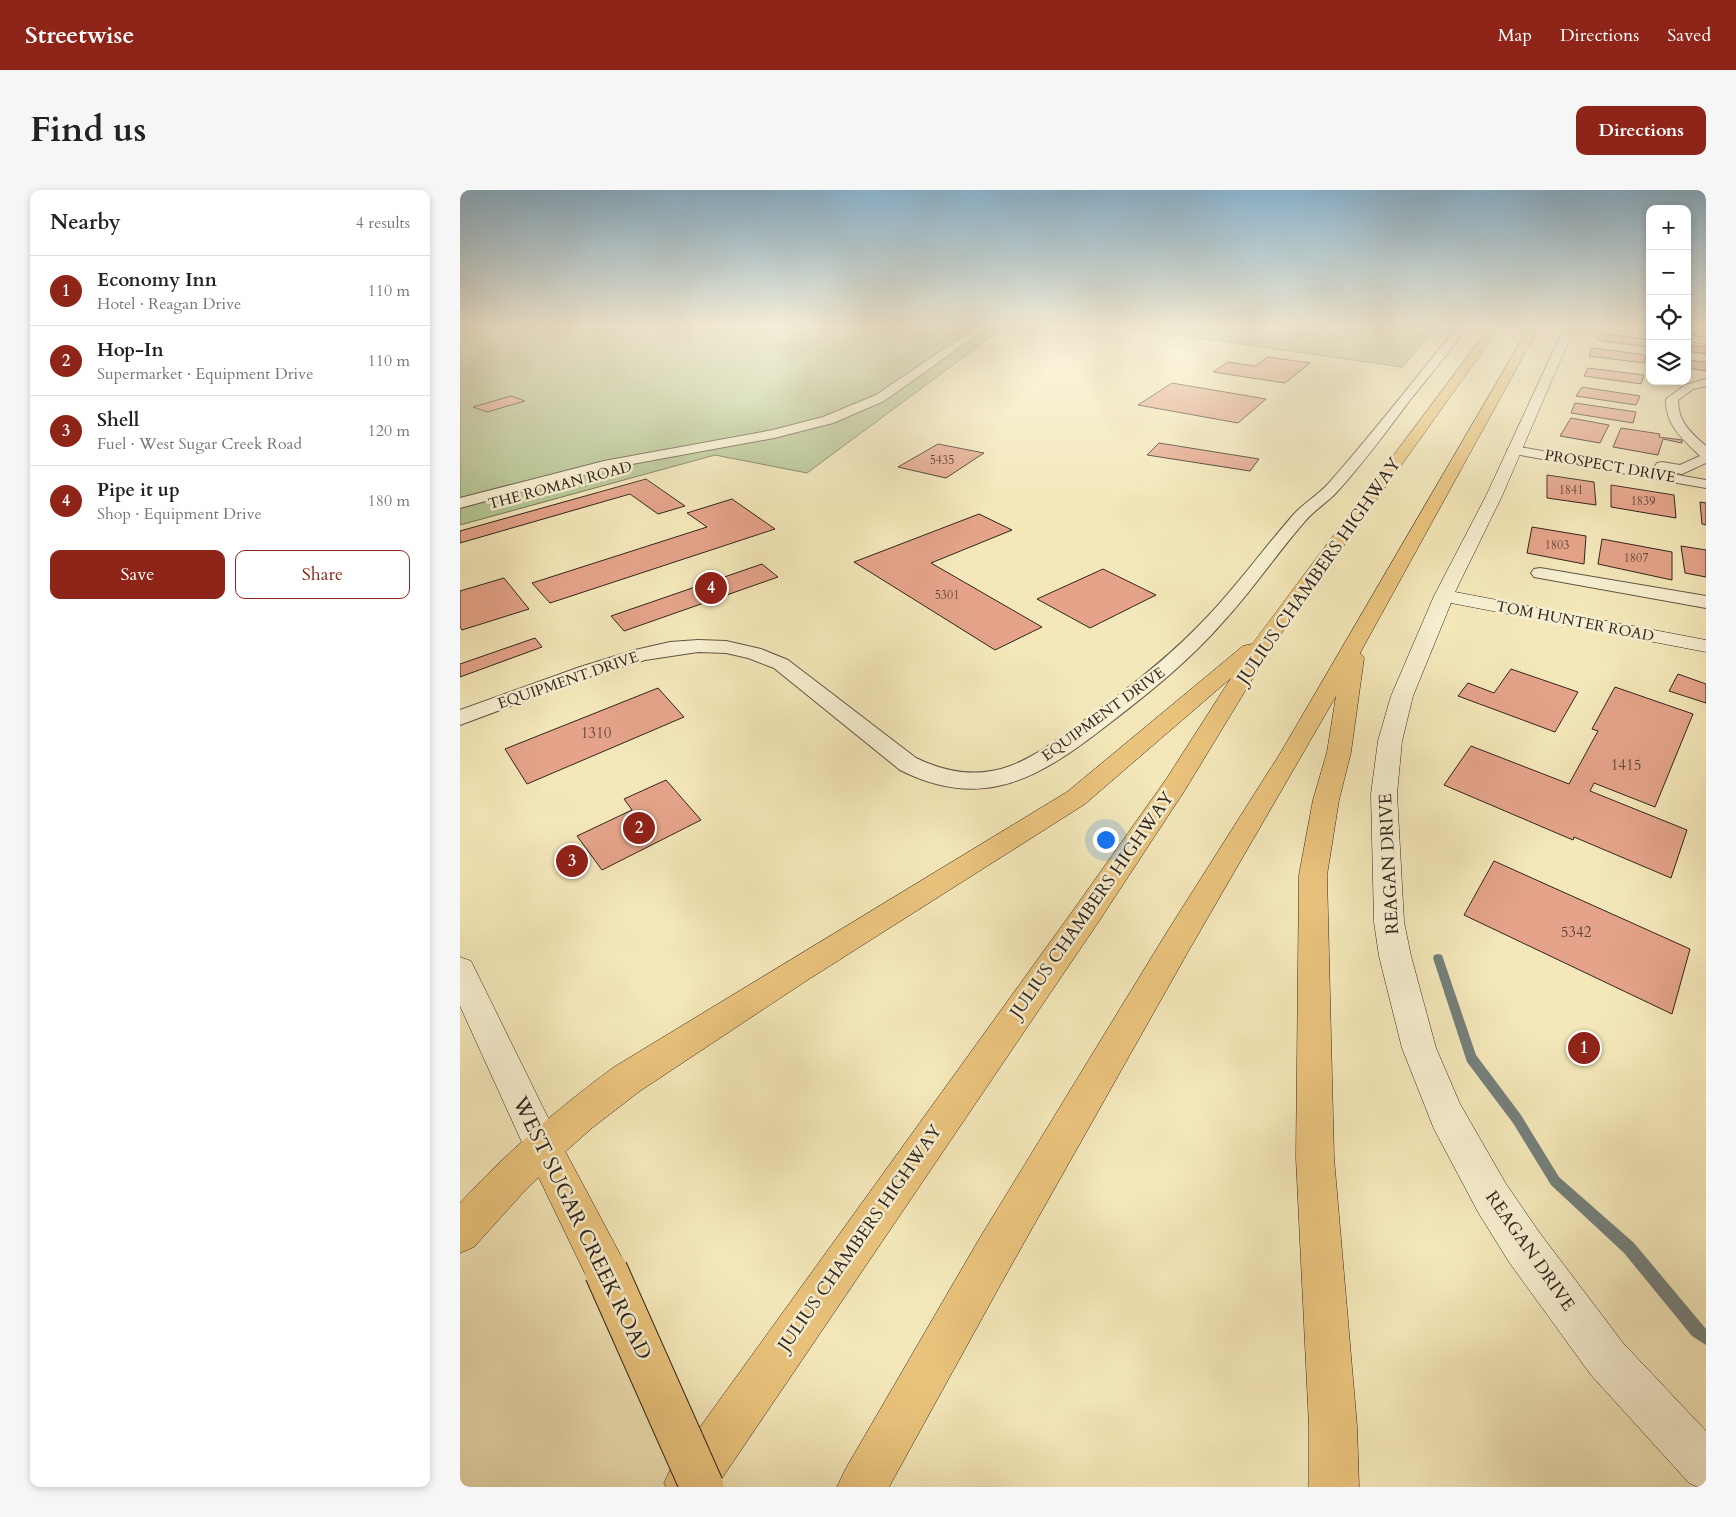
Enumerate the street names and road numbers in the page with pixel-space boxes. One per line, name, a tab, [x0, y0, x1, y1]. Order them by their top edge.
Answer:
street label: PROSPECT DRIVE	[1543, 445, 1677, 487]
street label: JULIUS CHAMBERS HIGHWAY	[1229, 452, 1407, 692]
street label: THE ROMAN ROAD	[486, 456, 634, 514]
street label: TOM HUNTER ROAD	[1494, 596, 1656, 646]
street label: EQUIPMENT DRIVE	[495, 647, 641, 713]
street label: EQUIPMENT DRIVE	[1037, 663, 1169, 765]
street label: JULIUS CHAMBERS HIGHWAY	[1002, 786, 1180, 1026]
street label: REAGAN DRIVE	[1373, 793, 1405, 935]
street label: WEST SUGAR CREEK ROAD	[505, 1091, 659, 1365]
street label: JULIUS CHAMBERS HIGHWAY	[770, 1119, 948, 1359]
street label: REAGAN DRIVE	[1479, 1186, 1581, 1316]

